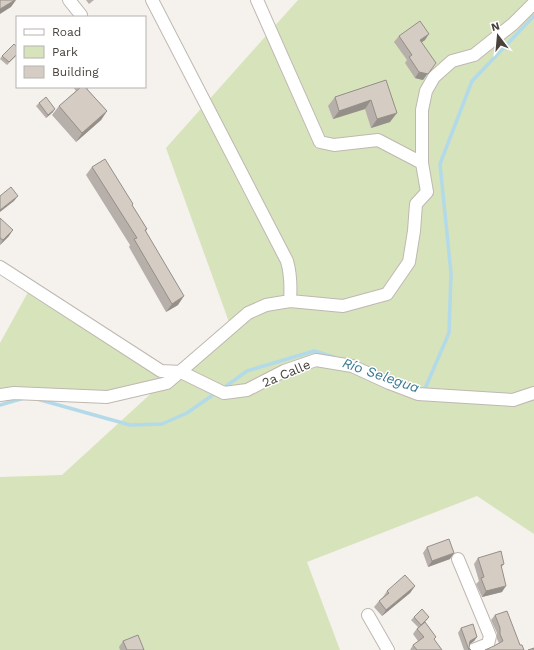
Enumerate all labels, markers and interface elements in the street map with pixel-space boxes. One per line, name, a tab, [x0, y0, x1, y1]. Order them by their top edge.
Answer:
legend	[16, 16, 146, 88]
north arrow	[478, 16, 518, 56]
text: N	[490, 19, 501, 34]
text: Road	[52, 25, 81, 39]
text: Park	[52, 45, 78, 59]
text: Building	[52, 65, 99, 79]
water label: Río Selegua	[341, 354, 422, 396]
street label: 2a Calle	[260, 357, 313, 390]

